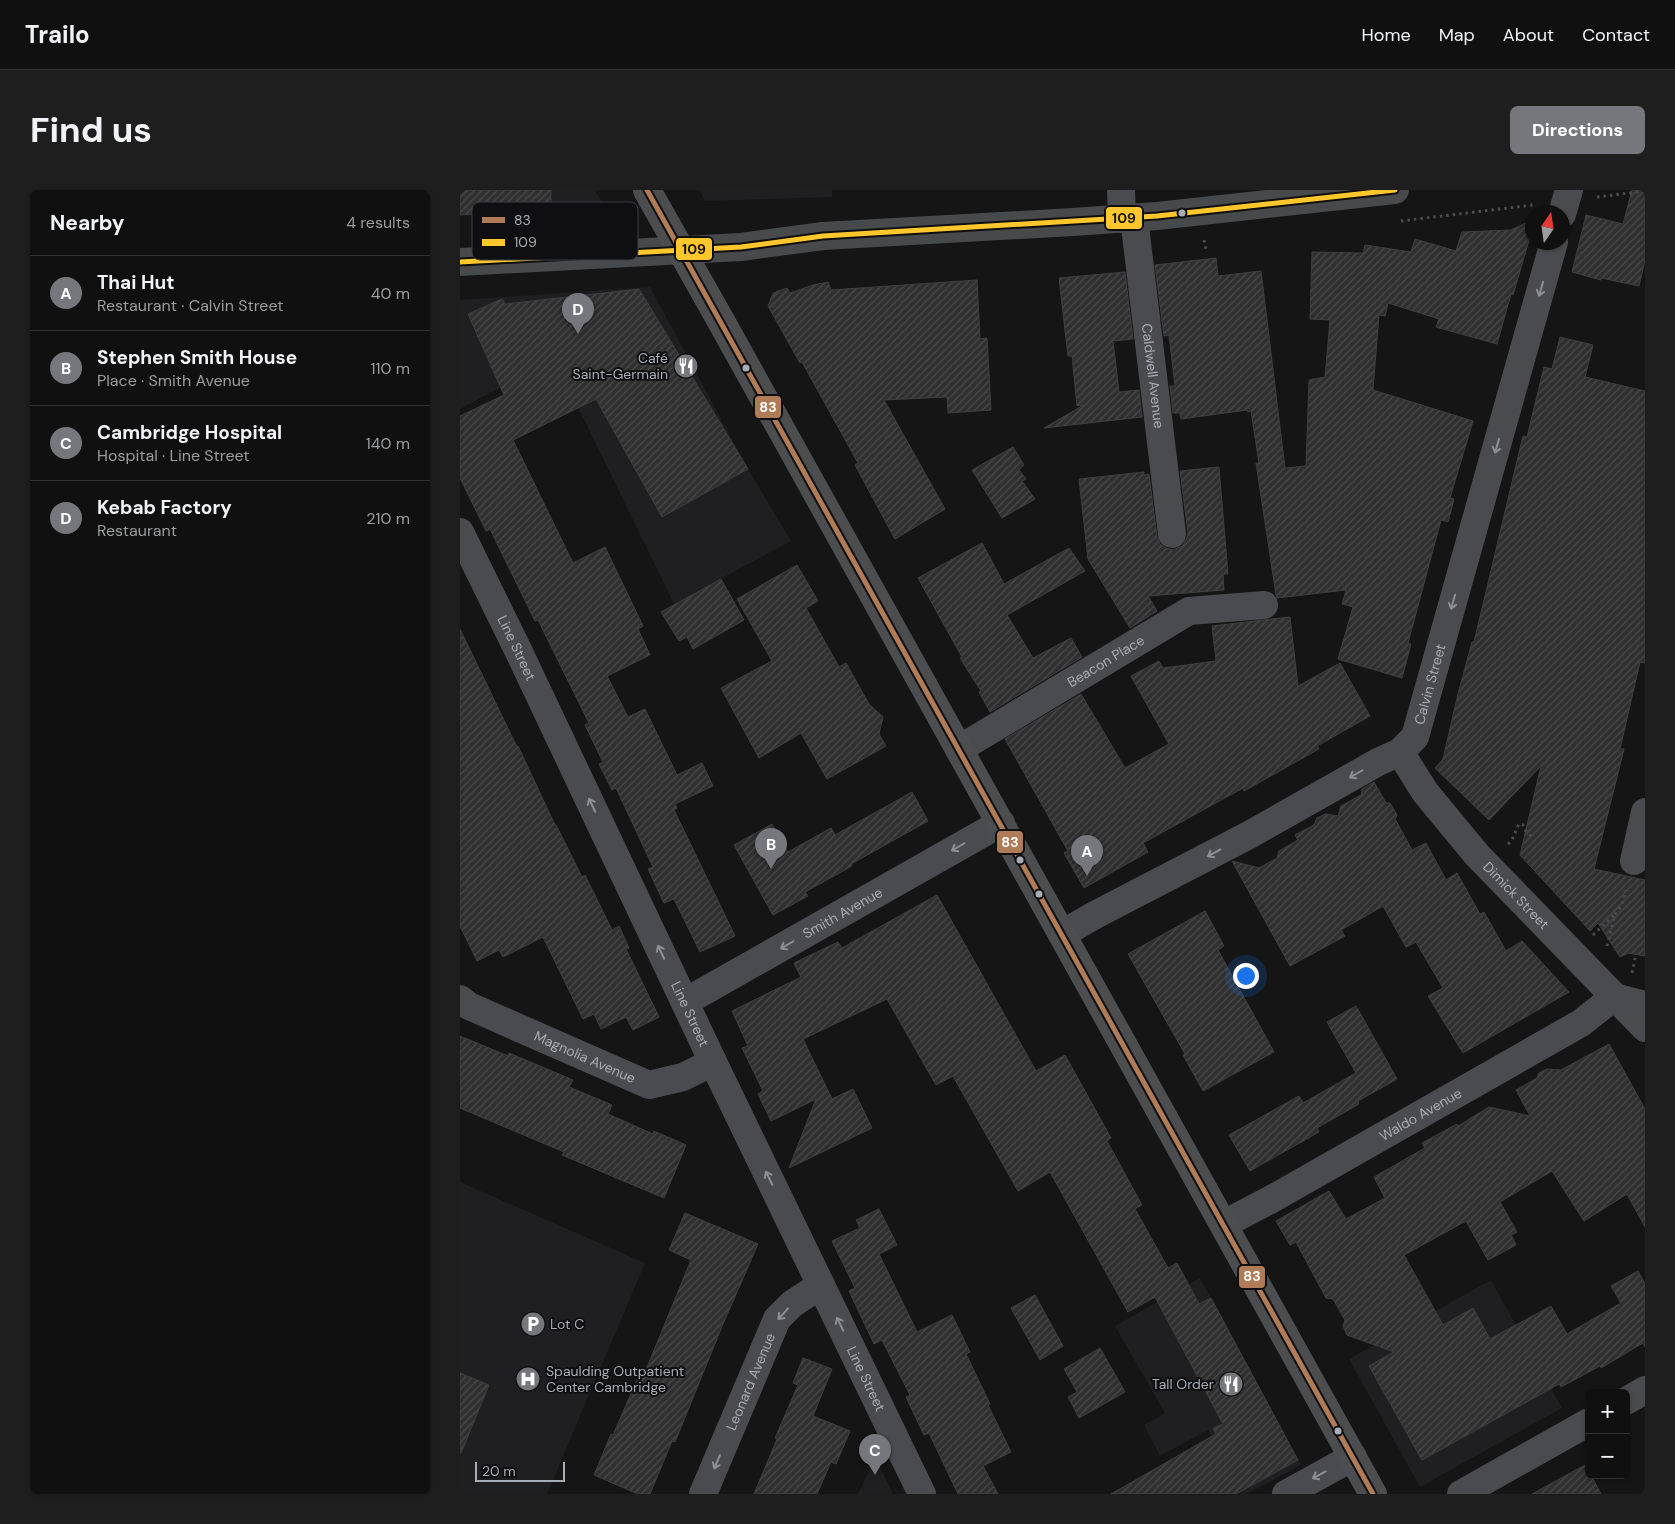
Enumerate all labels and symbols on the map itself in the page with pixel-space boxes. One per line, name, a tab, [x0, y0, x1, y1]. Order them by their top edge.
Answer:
legend	[472, 202, 638, 260]
north arrow	[1525, 205, 1570, 250]
line badge: 109	[1105, 206, 1143, 230]
unlabelled marker	[1177, 208, 1187, 218]
text: 109	[1112, 209, 1136, 227]
text: 83	[514, 211, 531, 229]
text: 109	[514, 233, 537, 251]
line badge: 109	[675, 237, 713, 261]
text: 109	[682, 240, 706, 258]
one-way arrow	[1536, 281, 1546, 297]
pin: D	[562, 293, 594, 334]
street label: Caldwell Avenue	[1138, 322, 1168, 429]
place label: Café Saint-Germain	[573, 349, 668, 383]
restaurant icon: Café Saint-Germain	[673, 353, 699, 379]
unlabelled marker	[741, 363, 751, 373]
line badge: 83	[754, 395, 782, 419]
text: 83	[759, 398, 777, 416]
one-way arrow	[1492, 437, 1501, 453]
one-way arrow	[1448, 594, 1457, 610]
street label: Line Street	[493, 612, 540, 683]
street label: Beacon Place	[1064, 631, 1148, 691]
street label: Calvin Street	[1410, 642, 1450, 727]
one-way arrow	[1349, 769, 1364, 779]
one-way arrow	[586, 798, 596, 813]
pin: B	[755, 828, 787, 869]
line badge: 83	[996, 830, 1024, 854]
text: 83	[1001, 833, 1019, 851]
pin: A	[1071, 835, 1103, 876]
one-way arrow	[951, 842, 966, 852]
one-way arrow	[1207, 849, 1222, 858]
unlabelled marker	[1015, 855, 1025, 865]
street label: Dimick Street	[1479, 858, 1553, 933]
street label: Smith Avenue	[799, 883, 886, 943]
unlabelled marker	[1034, 889, 1044, 899]
one-way arrow	[779, 940, 794, 950]
one-way arrow	[656, 945, 666, 960]
your location	[1233, 963, 1259, 989]
street label: Line Street	[667, 978, 713, 1049]
street label: Magnolia Avenue	[531, 1027, 639, 1087]
street label: Waldo Avenue	[1376, 1084, 1465, 1145]
one-way arrow	[764, 1171, 773, 1186]
line badge: 83	[1238, 1265, 1266, 1289]
text: 83	[1243, 1267, 1261, 1285]
one-way arrow	[777, 1307, 788, 1320]
parking icon: Lot C	[520, 1311, 546, 1337]
place label: Lot C	[550, 1315, 584, 1333]
one-way arrow	[835, 1317, 844, 1332]
street label: Leonard Avenue	[722, 1330, 779, 1433]
street label: Line Street	[843, 1343, 890, 1414]
place label: Spaulding Outpatient Center Cambridge	[546, 1362, 684, 1396]
hospital icon: Spaulding Outpatient Center Cambridge	[515, 1366, 541, 1392]
restaurant icon: Tall Order	[1218, 1371, 1244, 1397]
place label: Tall Order	[1152, 1375, 1214, 1393]
unlabelled marker	[1333, 1426, 1343, 1436]
pin: C	[859, 1434, 891, 1475]
one-way arrow	[711, 1454, 721, 1469]
scale bar	[475, 1459, 565, 1482]
one-way arrow	[1313, 1471, 1327, 1481]

